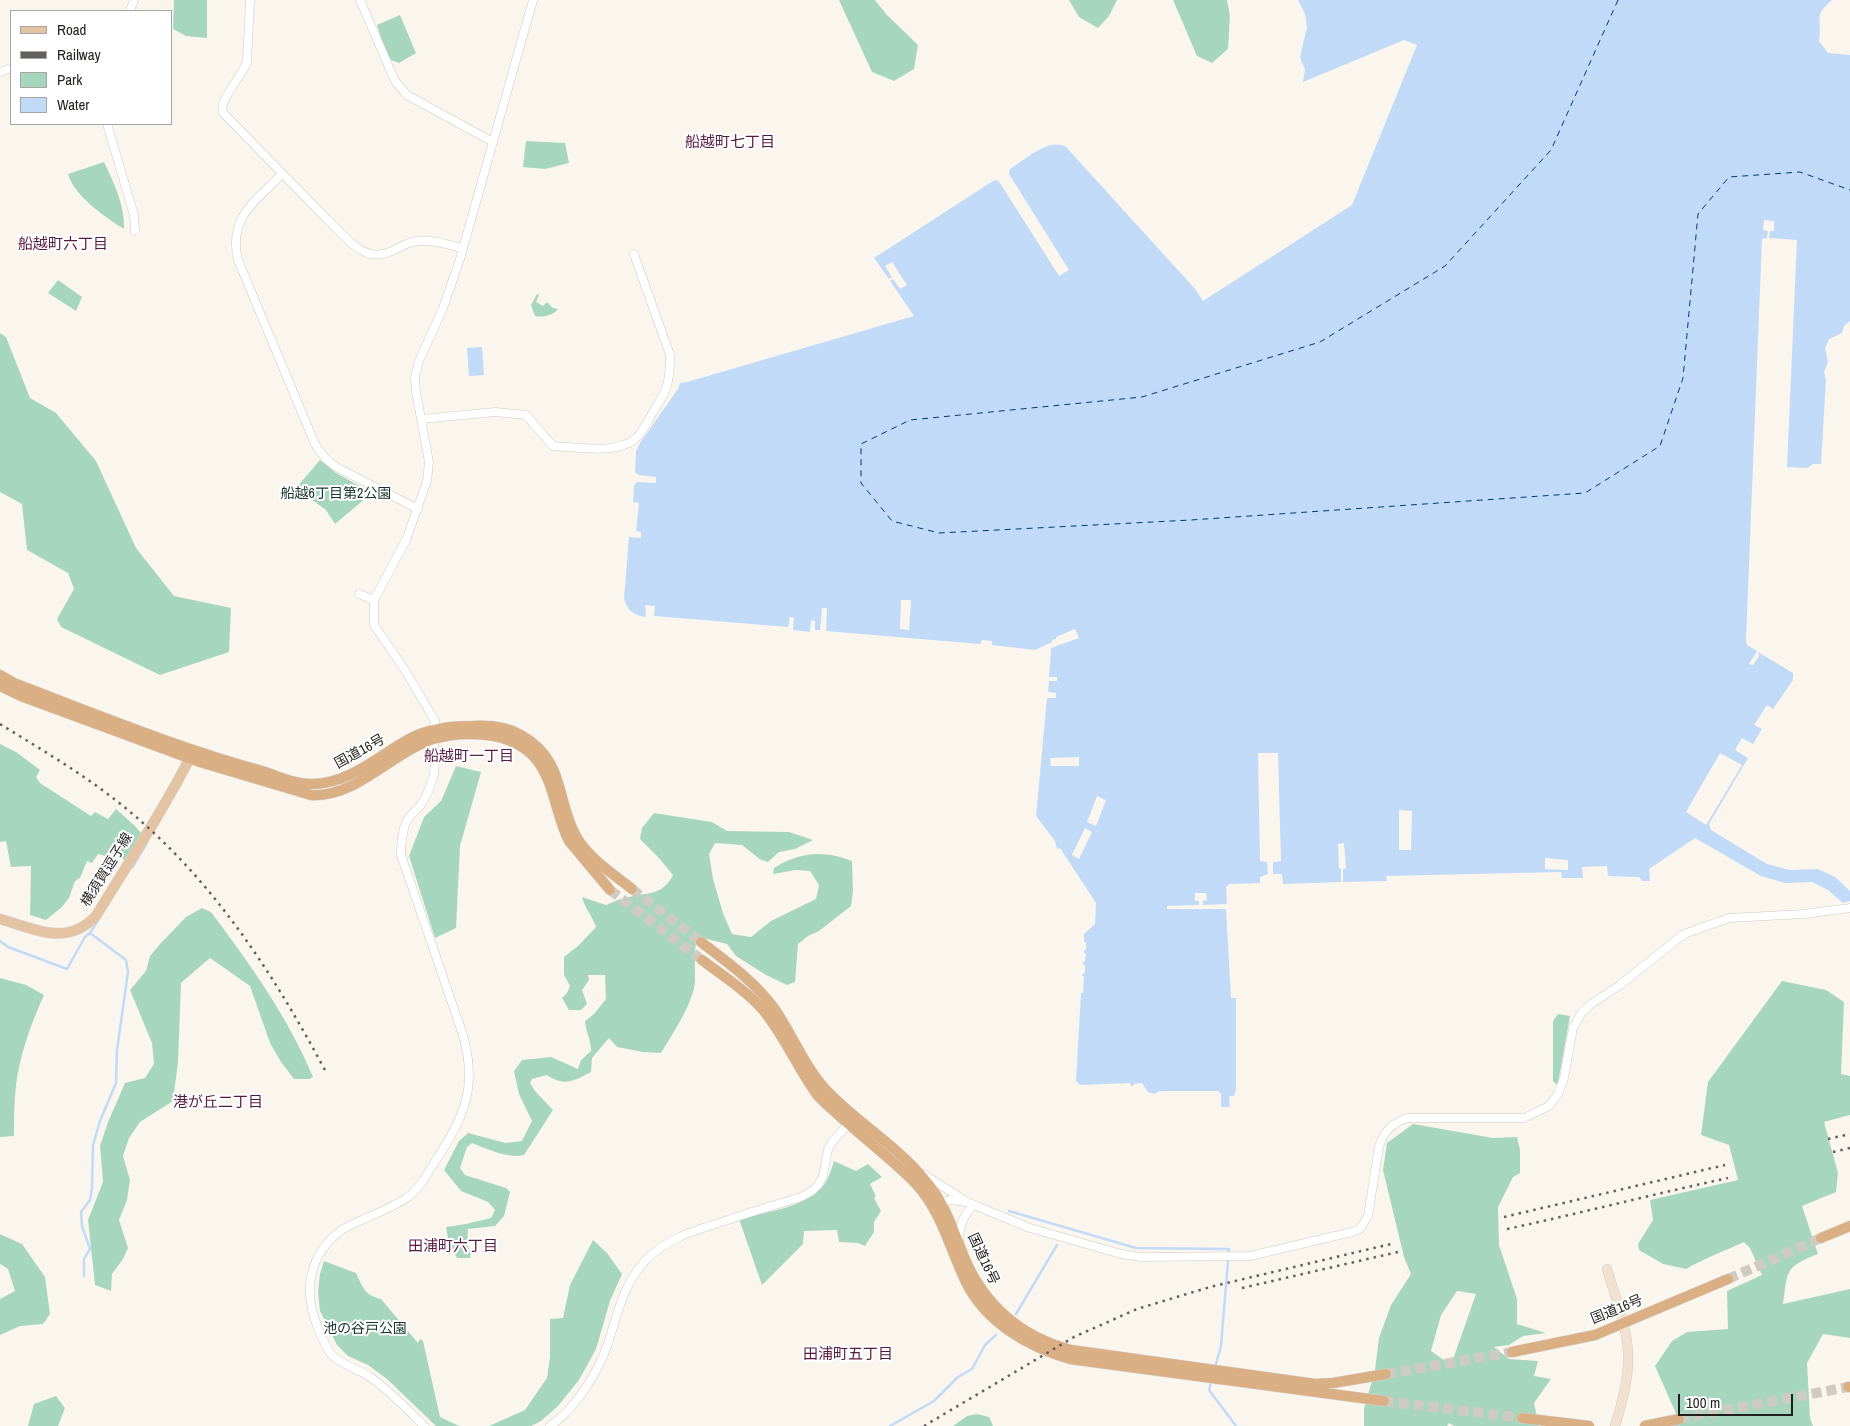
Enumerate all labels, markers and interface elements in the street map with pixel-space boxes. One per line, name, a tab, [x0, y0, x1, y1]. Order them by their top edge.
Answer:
legend	[10, 10, 172, 125]
text: Road	[57, 19, 86, 40]
text: Railway	[57, 44, 101, 65]
text: Park	[57, 69, 82, 90]
text: Water	[57, 94, 89, 115]
district label: 船越町七丁目	[685, 134, 775, 152]
district label: 船越町六丁目	[18, 236, 108, 254]
park label: 船越6丁目第2公園	[281, 486, 391, 502]
street label: 国道16号	[332, 731, 388, 773]
district label: 船越町一丁目	[424, 748, 514, 766]
street label: 横須賀逗子線	[78, 830, 136, 910]
district label: 港が丘二丁目	[173, 1094, 263, 1112]
street label: 国道16号	[964, 1231, 1002, 1287]
district label: 田浦町六丁目	[408, 1238, 498, 1256]
street label: 国道16号	[1588, 1292, 1646, 1328]
park label: 池の谷戸公園	[323, 1321, 407, 1337]
district label: 田浦町五丁目	[803, 1346, 893, 1364]
scale bar	[1680, 1384, 1795, 1416]
text: 100 m	[1686, 1392, 1720, 1413]

